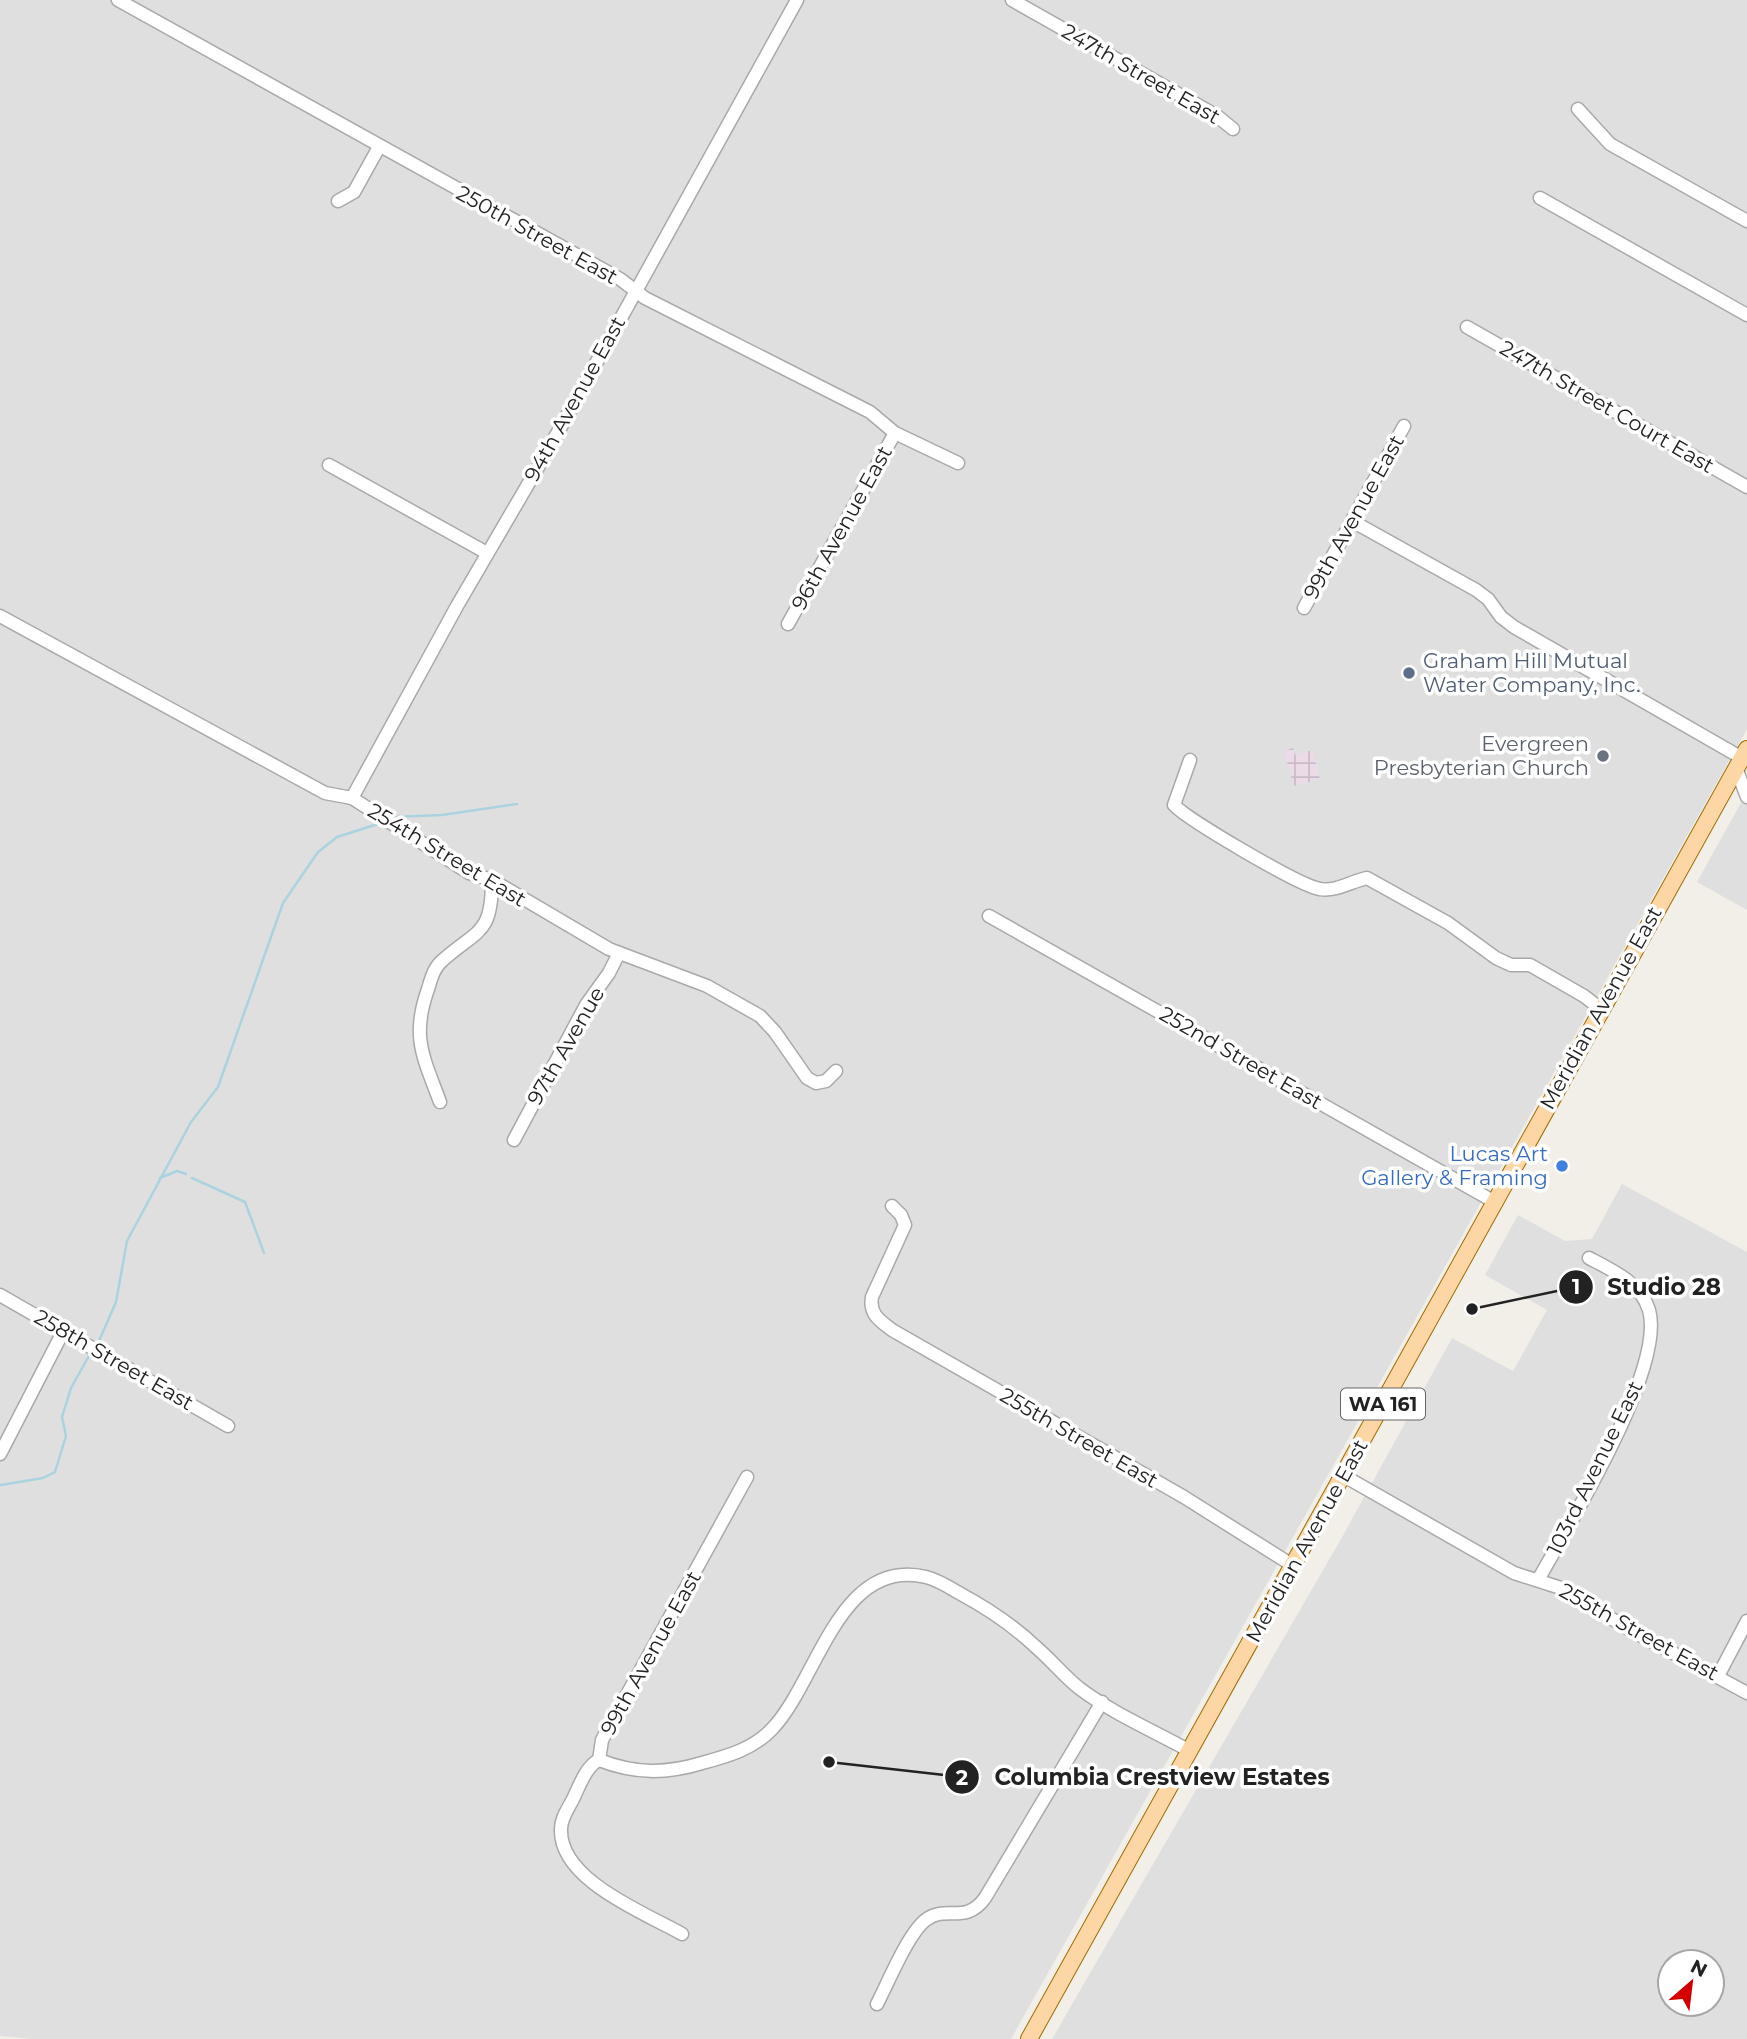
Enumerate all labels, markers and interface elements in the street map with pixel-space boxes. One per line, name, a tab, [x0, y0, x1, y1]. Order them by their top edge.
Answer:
street label: 247th Street East	[1058, 18, 1225, 129]
street label: 250th Street East	[452, 180, 622, 289]
street label: 94th Avenue East	[519, 312, 630, 486]
street label: 247th Street Court East	[1496, 335, 1719, 478]
street label: 99th Avenue East	[1298, 430, 1409, 603]
street label: 96th Avenue East	[786, 441, 897, 614]
place label: Graham Hill Mutual Water Company, Inc.	[1423, 648, 1640, 697]
marker: Graham Hill Mutual Water Company, Inc.	[1401, 665, 1417, 681]
place label: Evergreen Presbyterian Church	[1374, 731, 1589, 780]
marker: Evergreen Presbyterian Church	[1595, 748, 1611, 764]
street label: 254th Street East	[364, 798, 531, 912]
street label: Meridian Avenue East	[1534, 902, 1667, 1114]
street label: 97th Avenue	[522, 982, 609, 1109]
street label: 252nd Street East	[1155, 1001, 1327, 1114]
place label: Lucas Art Gallery & Framing	[1361, 1141, 1548, 1190]
marker: Lucas Art Gallery & Framing	[1554, 1158, 1570, 1174]
callout: Studio 28	[1558, 1265, 1735, 1309]
text: Studio 28	[1607, 1273, 1721, 1301]
text: 1	[1572, 1274, 1580, 1299]
street label: 258th Street East	[30, 1304, 198, 1415]
street label: 103rd Avenue East	[1541, 1377, 1648, 1559]
street label: 255th Street East	[996, 1382, 1163, 1493]
road number: WA 161	[1341, 1388, 1425, 1420]
street label: Meridian Avenue East	[1240, 1435, 1373, 1647]
street label: 99th Avenue East	[595, 1566, 706, 1739]
street label: 255th Street East	[1555, 1578, 1723, 1686]
callout: Columbia Crestview Estates	[945, 1755, 1343, 1799]
text: Columbia Crestview Estates	[994, 1763, 1330, 1791]
text: 2	[956, 1765, 968, 1790]
north arrow	[1656, 1948, 1726, 2018]
text: N	[1687, 1955, 1711, 1982]

